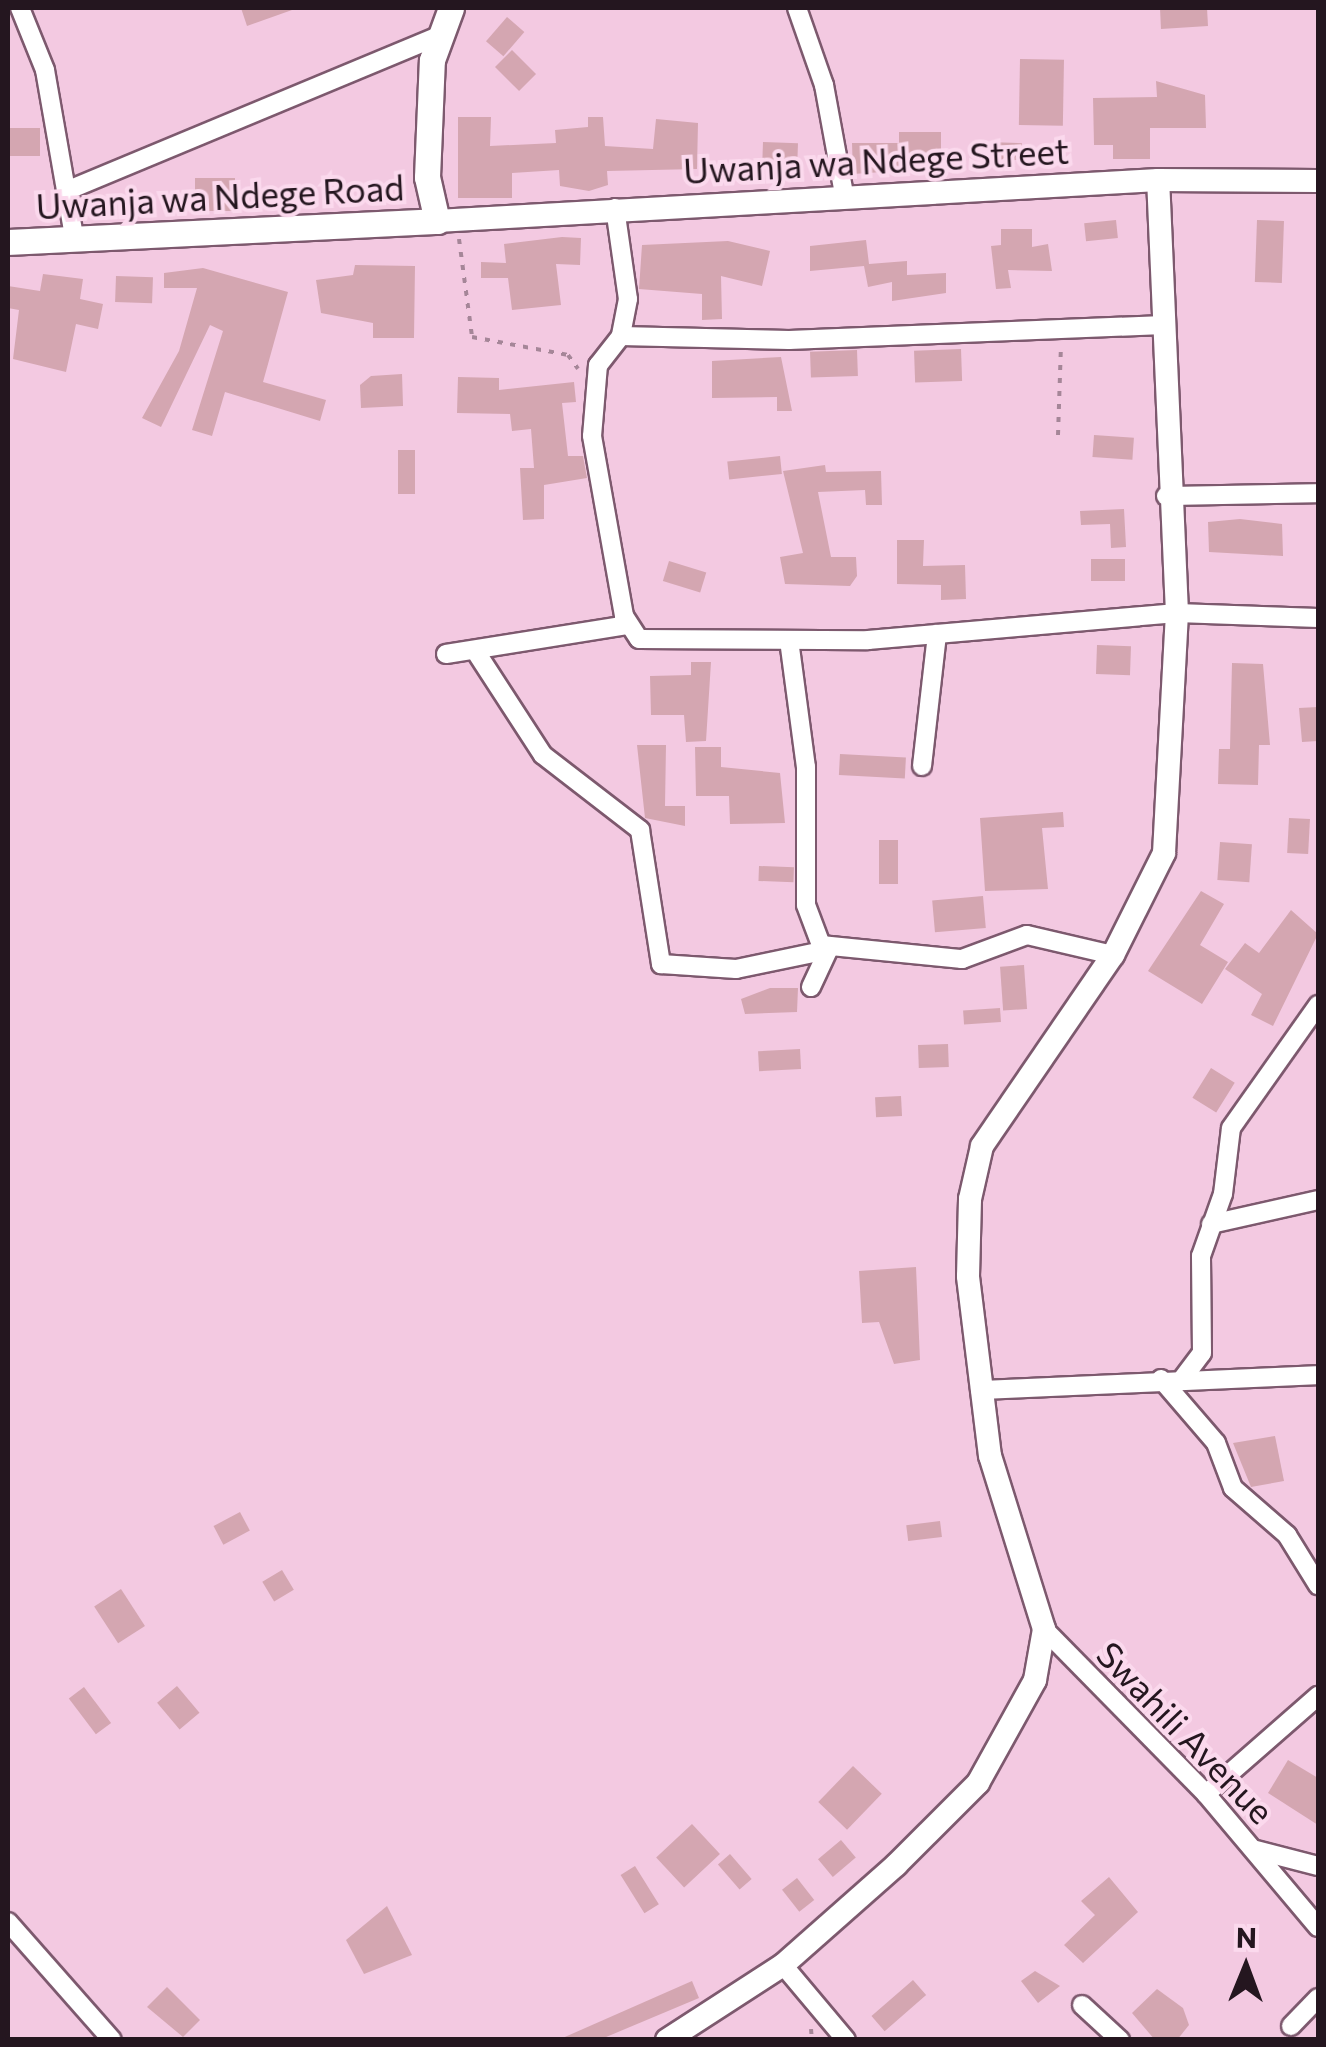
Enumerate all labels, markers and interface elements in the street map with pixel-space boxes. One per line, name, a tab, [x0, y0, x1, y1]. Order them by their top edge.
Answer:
street label: Uwanja wa Ndege Street	[682, 129, 1070, 191]
street label: Uwanja wa Ndege Road	[35, 165, 405, 227]
street label: Swahili Avenue	[1089, 1633, 1283, 1831]
north arrow	[1196, 1917, 1296, 2017]
text: N	[1236, 1920, 1257, 1954]

